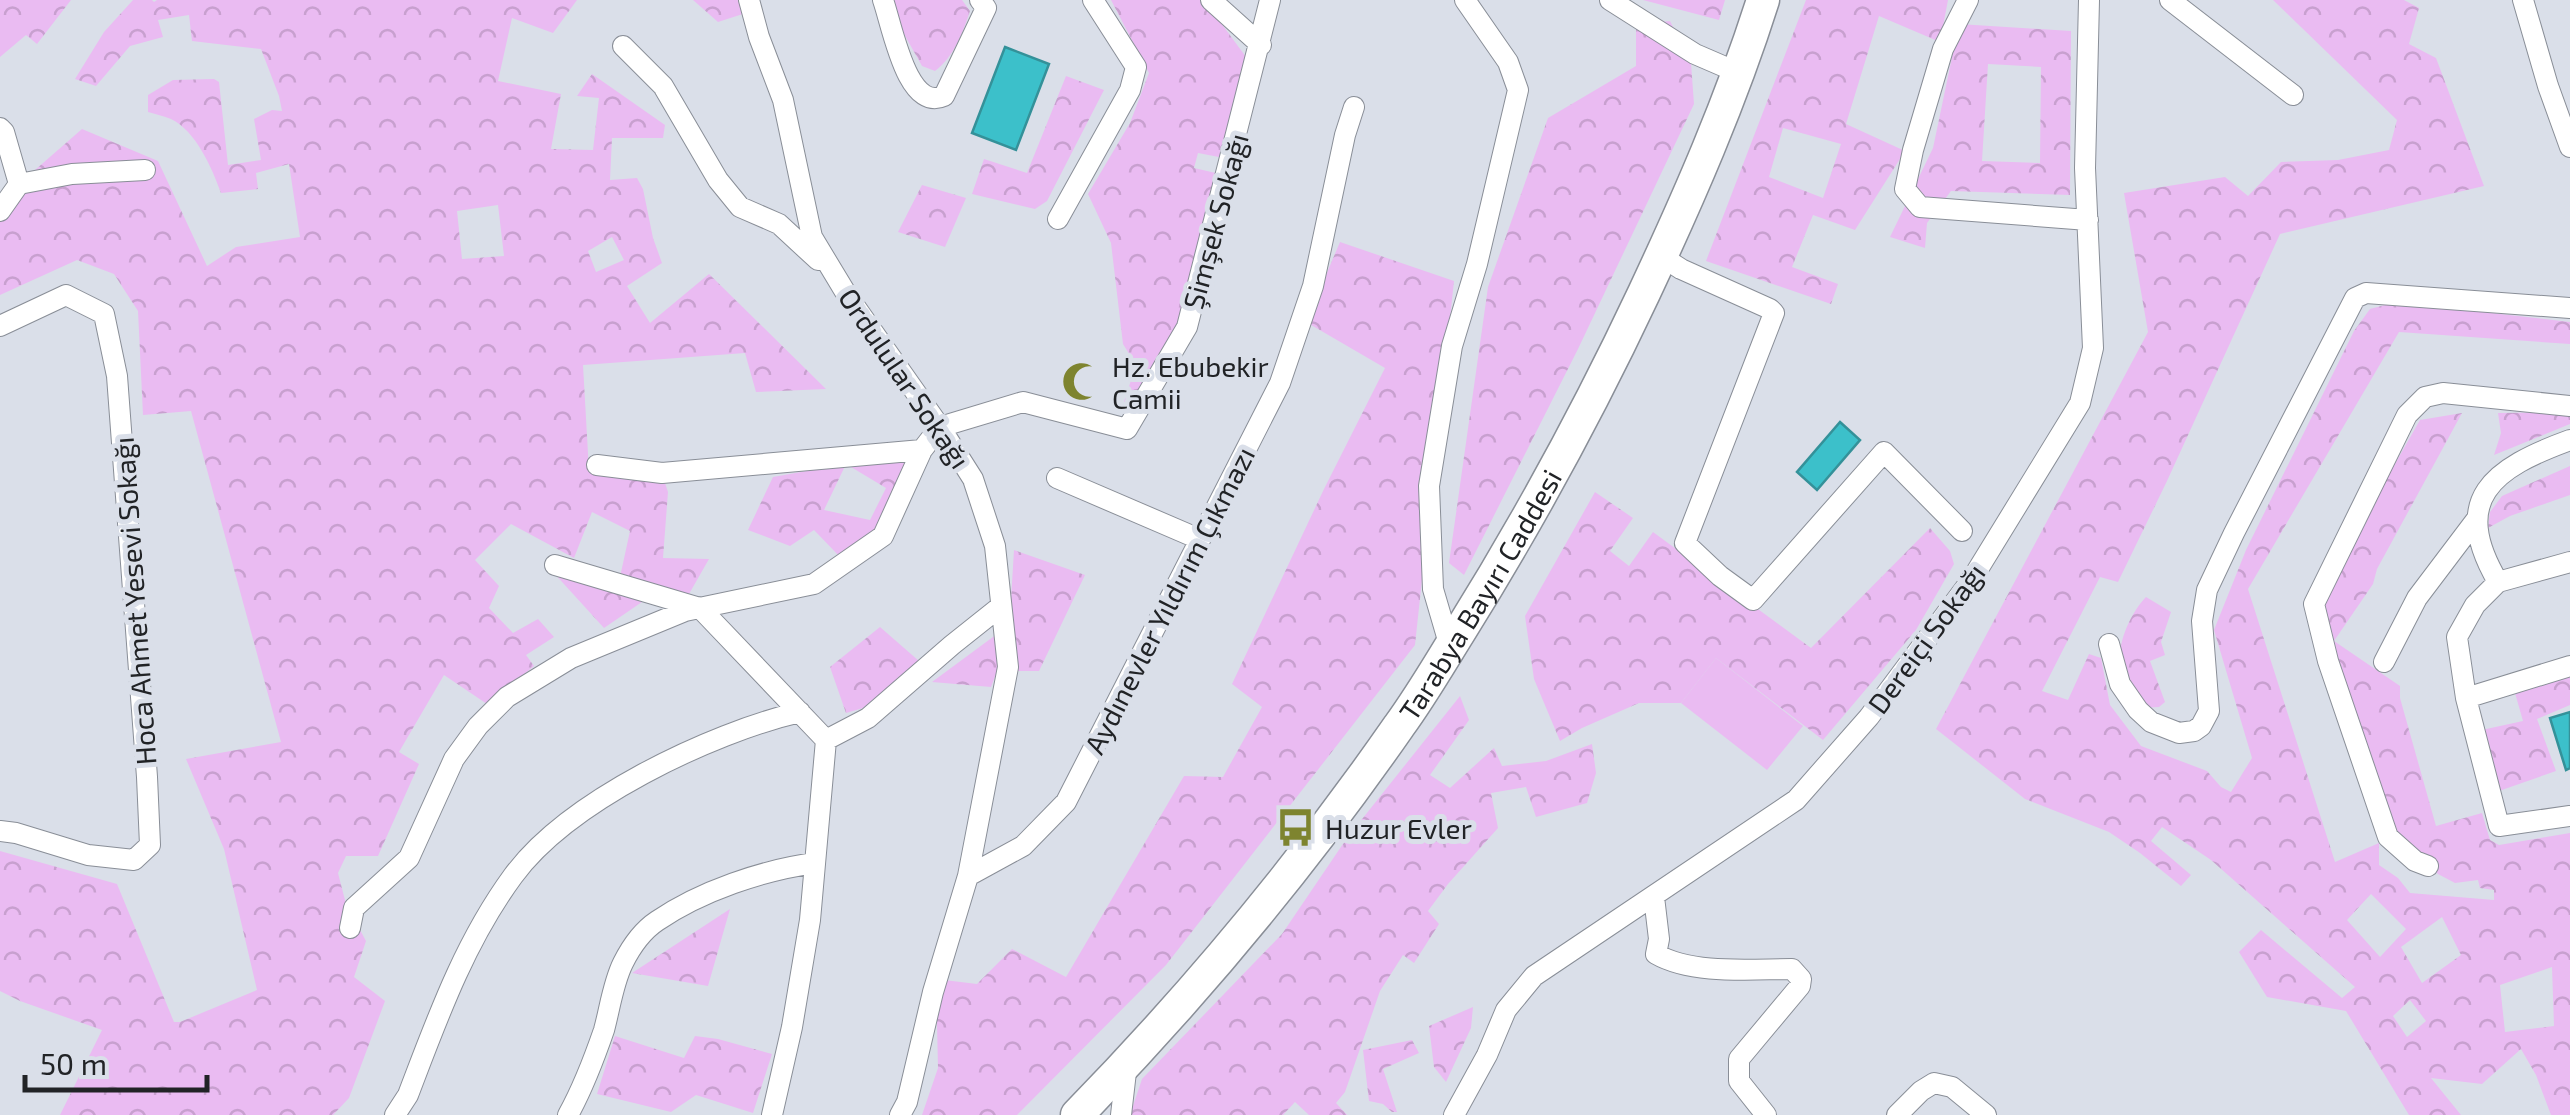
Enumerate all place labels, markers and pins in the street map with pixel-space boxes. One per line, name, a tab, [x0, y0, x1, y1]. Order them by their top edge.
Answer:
place label: Hz. Ebubekir Camii	[1112, 349, 1269, 415]
mosque icon: Hz. Ebubekir Camii	[1061, 361, 1103, 403]
bus stop icon: Huzur Evler	[1274, 807, 1316, 849]
place label: Huzur Evler	[1325, 811, 1472, 845]

